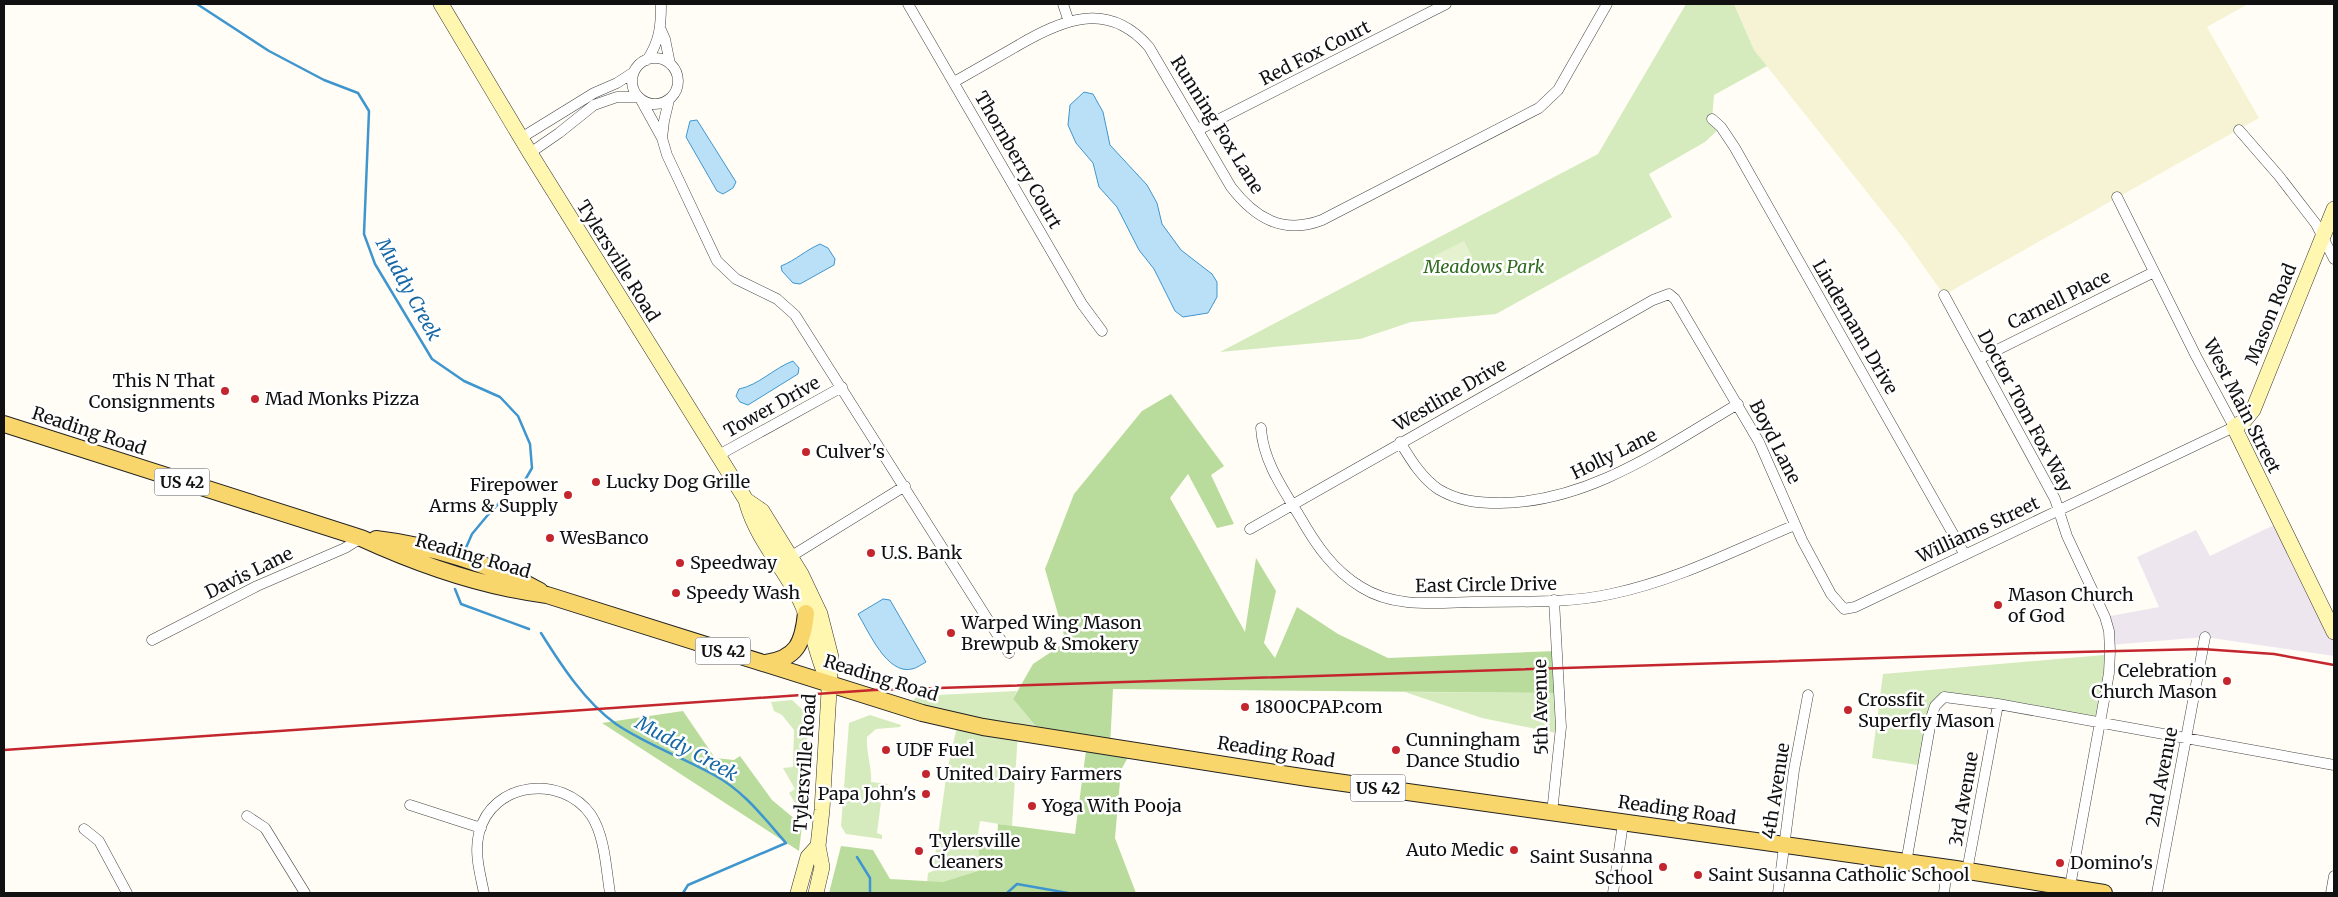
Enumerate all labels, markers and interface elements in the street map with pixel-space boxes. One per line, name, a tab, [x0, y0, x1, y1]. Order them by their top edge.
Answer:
street label: Red Fox Court	[1256, 15, 1374, 90]
street label: Running Fox Lane	[1166, 52, 1269, 198]
street label: Thornberry Court	[970, 87, 1067, 233]
street label: Tylersville Road	[572, 196, 665, 326]
water label: Muddy Creek	[371, 233, 447, 345]
park label: Meadows Park	[1423, 255, 1544, 278]
street label: Lindemann Drive	[1808, 255, 1903, 398]
street label: Mason Road	[2240, 260, 2301, 368]
street label: Carnell Place	[2004, 265, 2114, 334]
street label: Doctor Tom Fox Way	[1973, 326, 2078, 496]
street label: West Main Street	[2198, 334, 2286, 477]
street label: Westline Drive	[1388, 353, 1510, 437]
place label: This N That Consignments	[89, 369, 215, 413]
street label: Tower Drive	[720, 371, 824, 442]
marker: This N That Consignments	[219, 385, 231, 397]
place label: Mad Monks Pizza	[265, 387, 420, 410]
marker: Mad Monks Pizza	[249, 393, 261, 405]
street label: Boyd Lane	[1745, 396, 1806, 487]
street label: Reading Road	[29, 401, 149, 460]
street label: Holly Lane	[1567, 423, 1661, 484]
place label: Culver's	[816, 440, 885, 463]
marker: Culver's	[800, 446, 812, 458]
road number: US 42	[154, 468, 210, 496]
place label: Lucky Dog Grille	[606, 470, 750, 493]
place label: Firepower Arms & Supply	[428, 473, 559, 517]
marker: Lucky Dog Grille	[590, 476, 602, 488]
marker: Firepower Arms & Supply	[562, 489, 574, 501]
street label: Williams Street	[1912, 491, 2043, 568]
place label: WesBanco	[559, 526, 649, 549]
street label: Reading Road	[413, 528, 534, 583]
marker: WesBanco	[544, 532, 556, 544]
street label: Davis Lane	[201, 541, 296, 604]
place label: U.S. Bank	[881, 541, 963, 564]
marker: U.S. Bank	[865, 547, 877, 559]
place label: Speedway	[690, 551, 778, 574]
marker: Speedway	[674, 557, 686, 569]
street label: East Circle Drive	[1415, 572, 1557, 597]
place label: Speedy Wash	[686, 581, 800, 604]
place label: Mason Church of God	[2008, 583, 2134, 627]
marker: Speedy Wash	[670, 587, 682, 599]
marker: Mason Church of God	[1992, 599, 2004, 611]
place label: Warped Wing Mason Brewpub & Smokery	[960, 611, 1142, 655]
marker: Warped Wing Mason Brewpub & Smokery	[945, 627, 957, 639]
road number: US 42	[696, 637, 750, 664]
street label: Reading Road	[821, 649, 941, 706]
street label: 5th Avenue	[1528, 659, 1553, 755]
place label: Celebration Church Mason	[2091, 659, 2217, 703]
marker: Celebration Church Mason	[2221, 675, 2233, 687]
place label: Crossfit Superfly Mason	[1858, 688, 1995, 732]
street label: Tylersville Road	[788, 693, 821, 833]
place label: 1800CPAP.com	[1255, 695, 1383, 718]
marker: 1800CPAP.com	[1239, 701, 1251, 713]
marker: Crossfit Superfly Mason	[1842, 704, 1854, 716]
water label: Muddy Creek	[631, 710, 743, 786]
street label: 2nd Avenue	[2141, 725, 2182, 829]
place label: Cunningham Dance Studio	[1406, 728, 1520, 772]
street label: Reading Road	[1216, 731, 1337, 772]
place label: UDF Fuel	[896, 738, 975, 761]
street label: 4th Avenue	[1757, 741, 1794, 841]
marker: UDF Fuel	[880, 744, 892, 756]
marker: Cunningham Dance Studio	[1390, 744, 1402, 756]
street label: 3rd Avenue	[1944, 750, 1983, 848]
place label: United Dairy Farmers	[936, 762, 1122, 785]
marker: United Dairy Farmers	[920, 768, 932, 780]
road number: US 42	[1350, 774, 1406, 801]
place label: Papa John's	[818, 782, 916, 805]
marker: Papa John's	[920, 788, 932, 800]
street label: Reading Road	[1617, 790, 1738, 829]
place label: Yoga With Pooja	[1041, 794, 1182, 817]
marker: Yoga With Pooja	[1026, 800, 1038, 812]
place label: Tylersville Cleaners	[929, 829, 1020, 873]
place label: Auto Medic	[1405, 838, 1504, 861]
marker: Auto Medic	[1508, 844, 1520, 856]
marker: Tylersville Cleaners	[913, 845, 925, 857]
place label: Saint Susanna School	[1530, 845, 1653, 889]
place label: Domino's	[2070, 851, 2153, 874]
marker: Domino's	[2054, 857, 2066, 869]
marker: Saint Susanna School	[1657, 861, 1669, 873]
place label: Saint Susanna Catholic School	[1708, 863, 1970, 886]
marker: Saint Susanna Catholic School	[1692, 869, 1704, 881]

